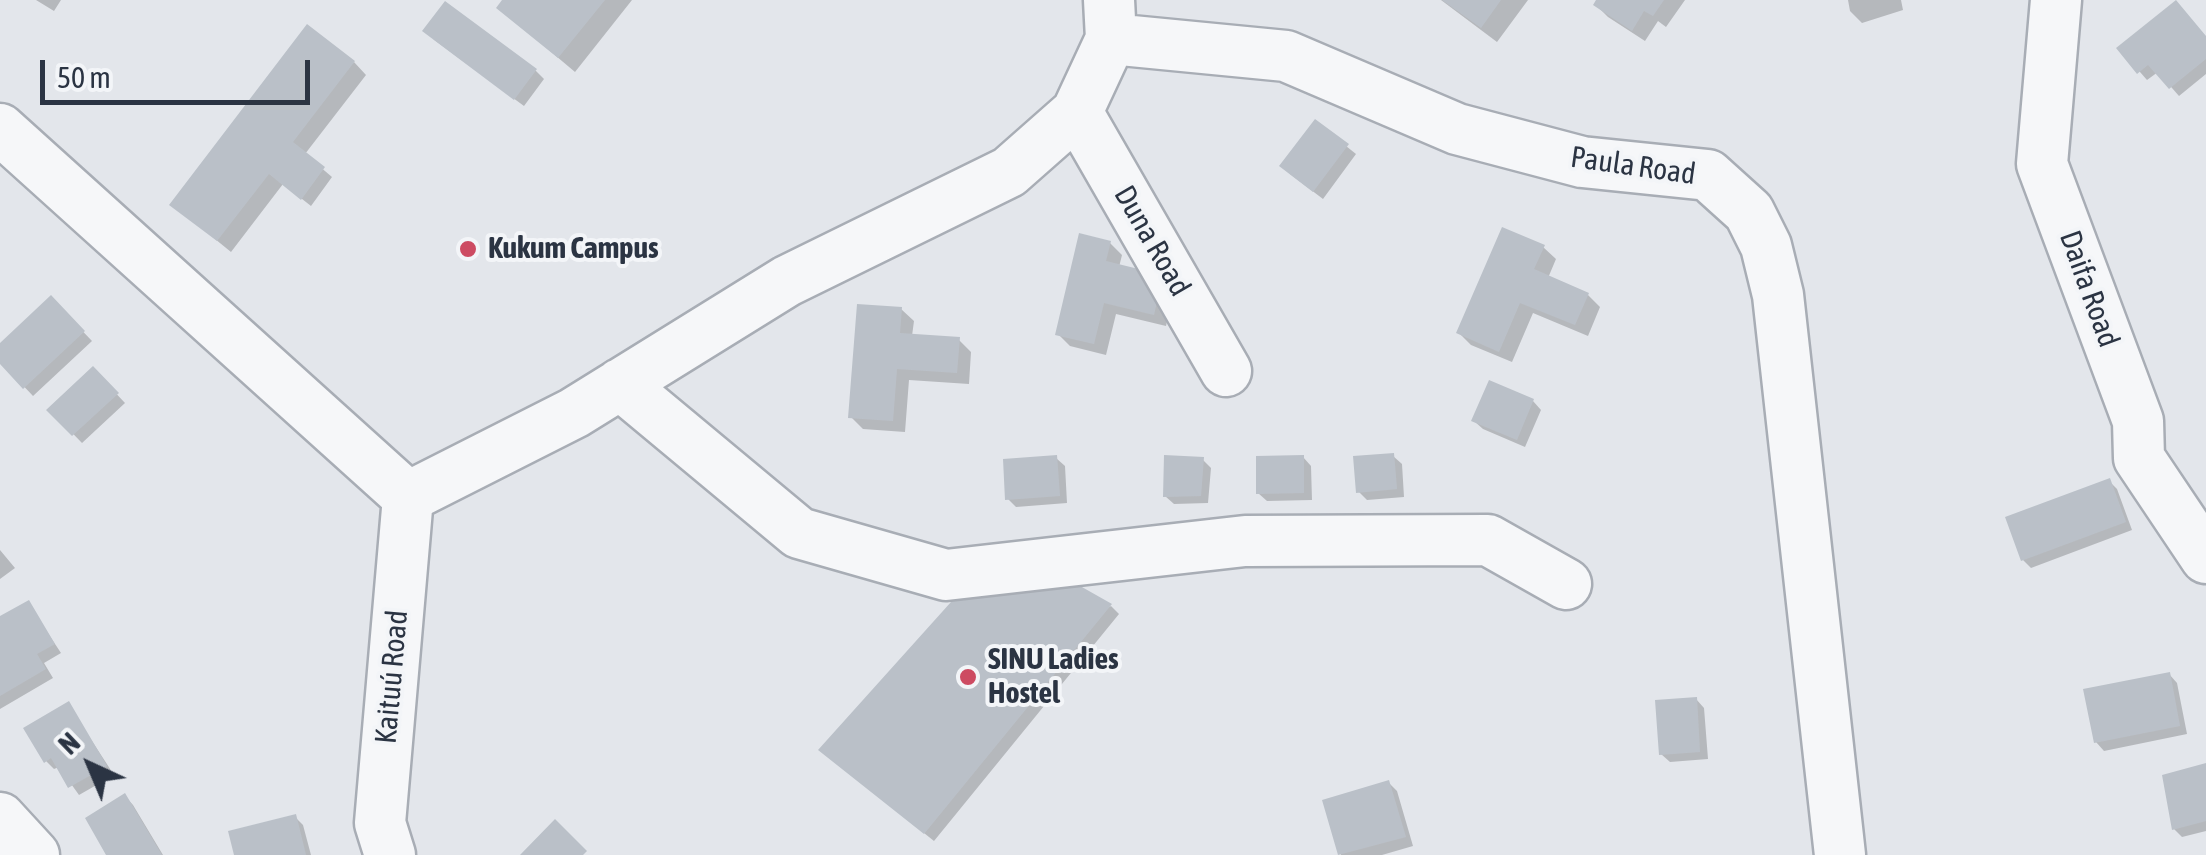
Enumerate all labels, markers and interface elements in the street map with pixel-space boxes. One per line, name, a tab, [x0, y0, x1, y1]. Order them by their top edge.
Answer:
scale bar	[45, 40, 315, 102]
text: 50 m	[57, 60, 111, 94]
street label: Paula Road	[1568, 139, 1698, 193]
street label: Duna Road	[1106, 180, 1198, 302]
street label: Daifa Road	[2051, 226, 2127, 352]
place label: Kukum Campus	[488, 231, 659, 267]
marker: Kukum Campus	[457, 238, 479, 260]
street label: Kaituú Road	[368, 609, 416, 745]
place label: SINU Ladies Hostel	[988, 642, 1119, 712]
marker: SINU Ladies Hostel	[957, 666, 979, 688]
north arrow	[40, 715, 140, 815]
text: N	[52, 726, 86, 761]

